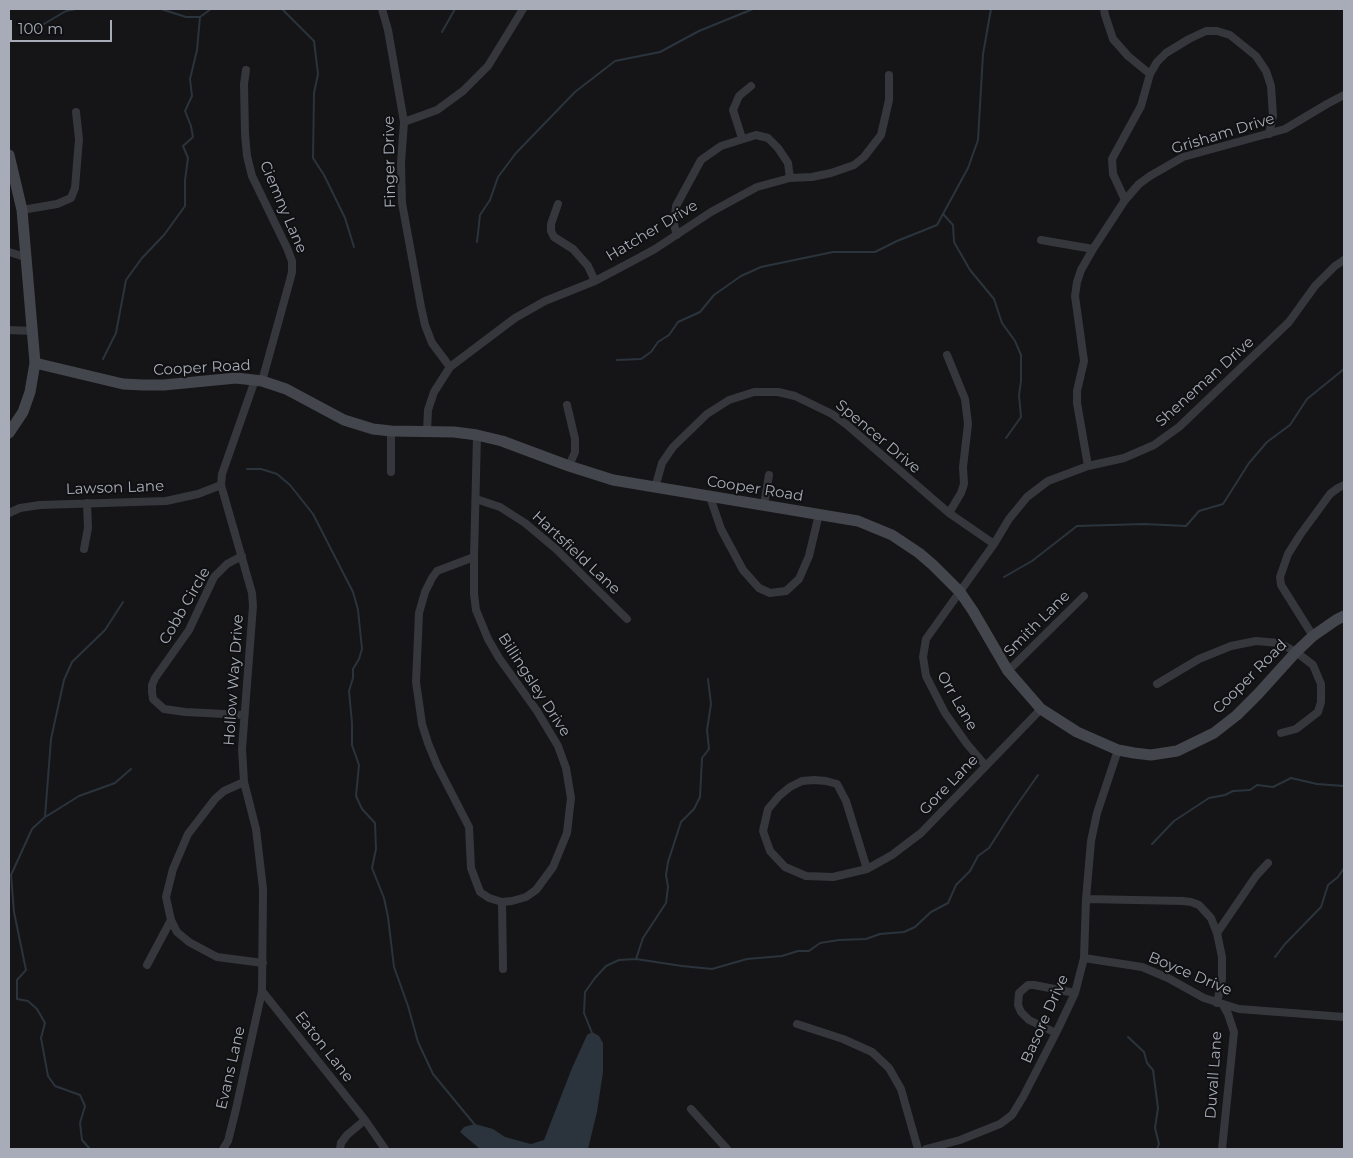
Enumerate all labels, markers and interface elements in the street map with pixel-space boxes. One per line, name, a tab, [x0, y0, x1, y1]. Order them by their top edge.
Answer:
scale bar	[12, 10, 115, 42]
text: 100 m	[18, 19, 63, 38]
street label: Grisham Drive	[1169, 110, 1277, 158]
street label: Finger Drive	[380, 116, 400, 208]
street label: Ciemny Lane	[255, 158, 311, 256]
street label: Hatcher Drive	[603, 197, 701, 265]
street label: Sheneman Drive	[1152, 333, 1258, 431]
street label: Cooper Road	[153, 356, 251, 380]
street label: Spencer Drive	[832, 396, 924, 478]
street label: Cooper Road	[705, 472, 805, 506]
street label: Lawson Lane	[66, 477, 164, 499]
street label: Hartsfield Lane	[528, 508, 624, 598]
street label: Cobb Circle	[156, 564, 214, 648]
street label: Smith Lane	[1000, 587, 1074, 661]
street label: Hollow Way Drive	[220, 614, 248, 746]
street label: Billingsley Drive	[494, 630, 574, 740]
street label: Cooper Road	[1209, 636, 1291, 718]
street label: Orr Lane	[933, 668, 981, 734]
street label: Gore Lane	[916, 751, 982, 819]
street label: Boyce Drive	[1146, 948, 1234, 1000]
street label: Basore Drive	[1017, 972, 1073, 1066]
street label: Eaton Lane	[291, 1008, 357, 1086]
street label: Evans Lane	[213, 1025, 249, 1111]
street label: Duvall Lane	[1202, 1030, 1226, 1120]

